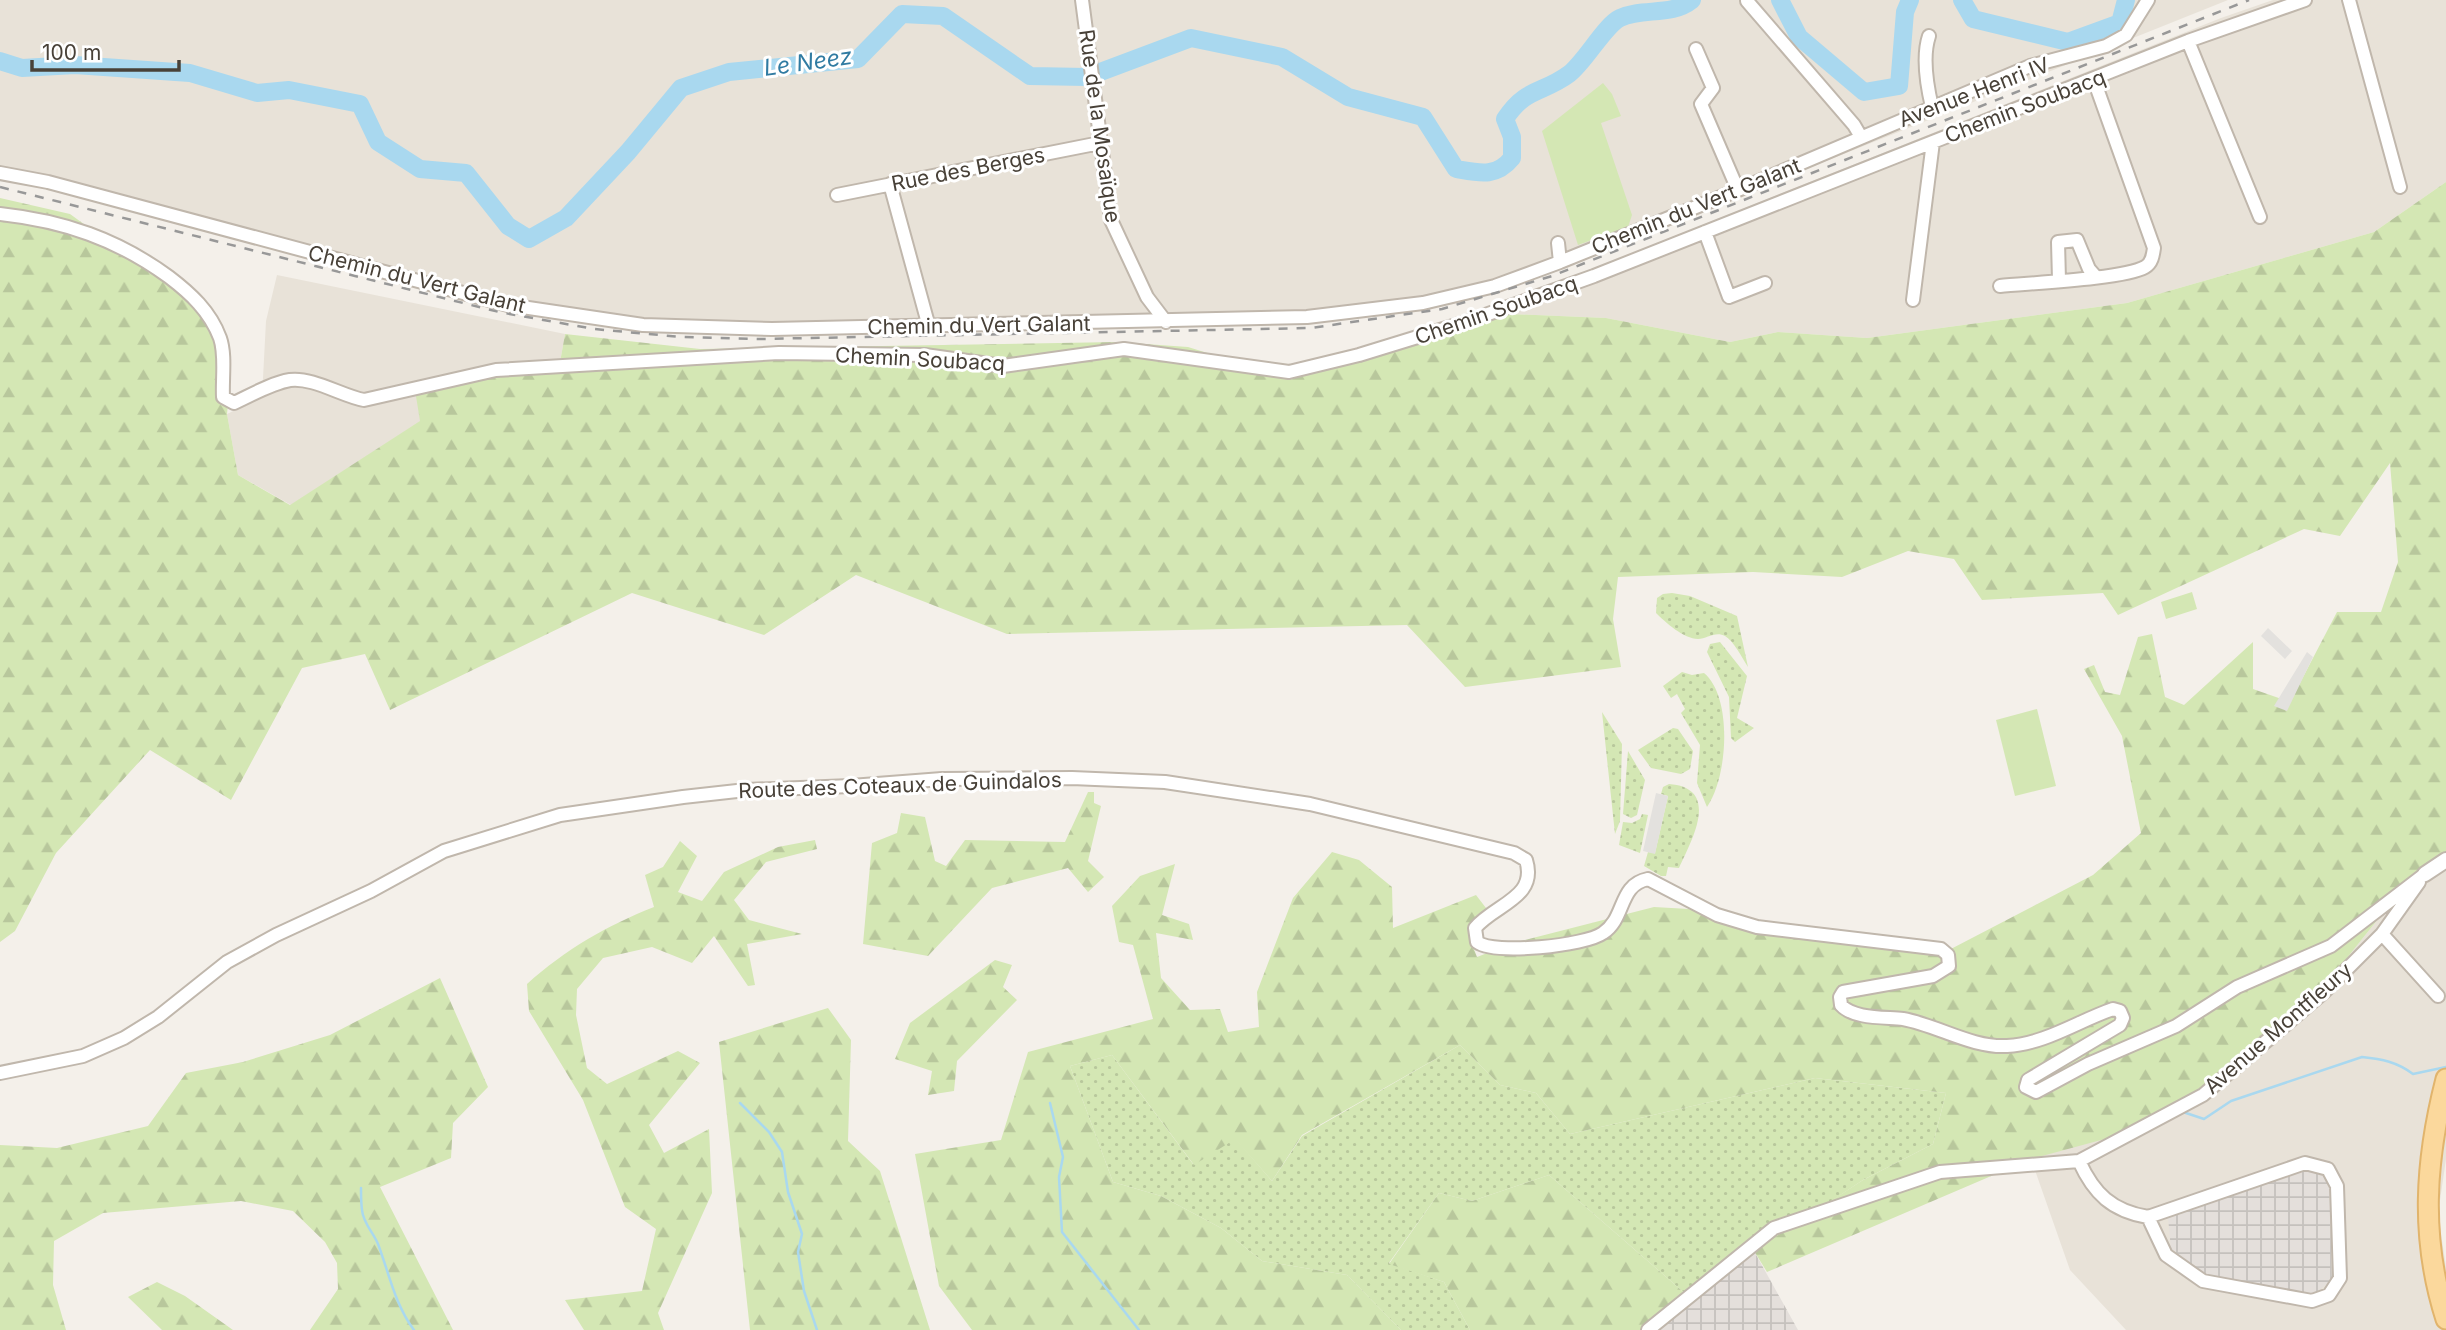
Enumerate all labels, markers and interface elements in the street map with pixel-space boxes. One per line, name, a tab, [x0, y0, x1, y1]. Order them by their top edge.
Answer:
scale bar	[32, 28, 178, 72]
street label: Rue de la Mosaïque	[1074, 28, 1126, 224]
text: 100 m	[42, 40, 101, 65]
water label: Le Neez	[762, 42, 854, 82]
street label: Avenue Henri IV	[1895, 52, 2053, 132]
street label: Chemin Soubacq	[1941, 64, 2109, 148]
street label: Rue des Berges	[889, 142, 1047, 196]
street label: Chemin du Vert Galant	[1588, 153, 1804, 259]
street label: Chemin du Vert Galant	[306, 240, 528, 318]
street label: Chemin Soubacq	[1412, 271, 1580, 349]
street label: Chemin du Vert Galant	[867, 311, 1091, 339]
street label: Chemin Soubacq	[834, 342, 1006, 376]
street label: Route des Coteaux de Guindalos	[738, 767, 1062, 803]
street label: Avenue Montfleury	[2199, 957, 2357, 1099]

